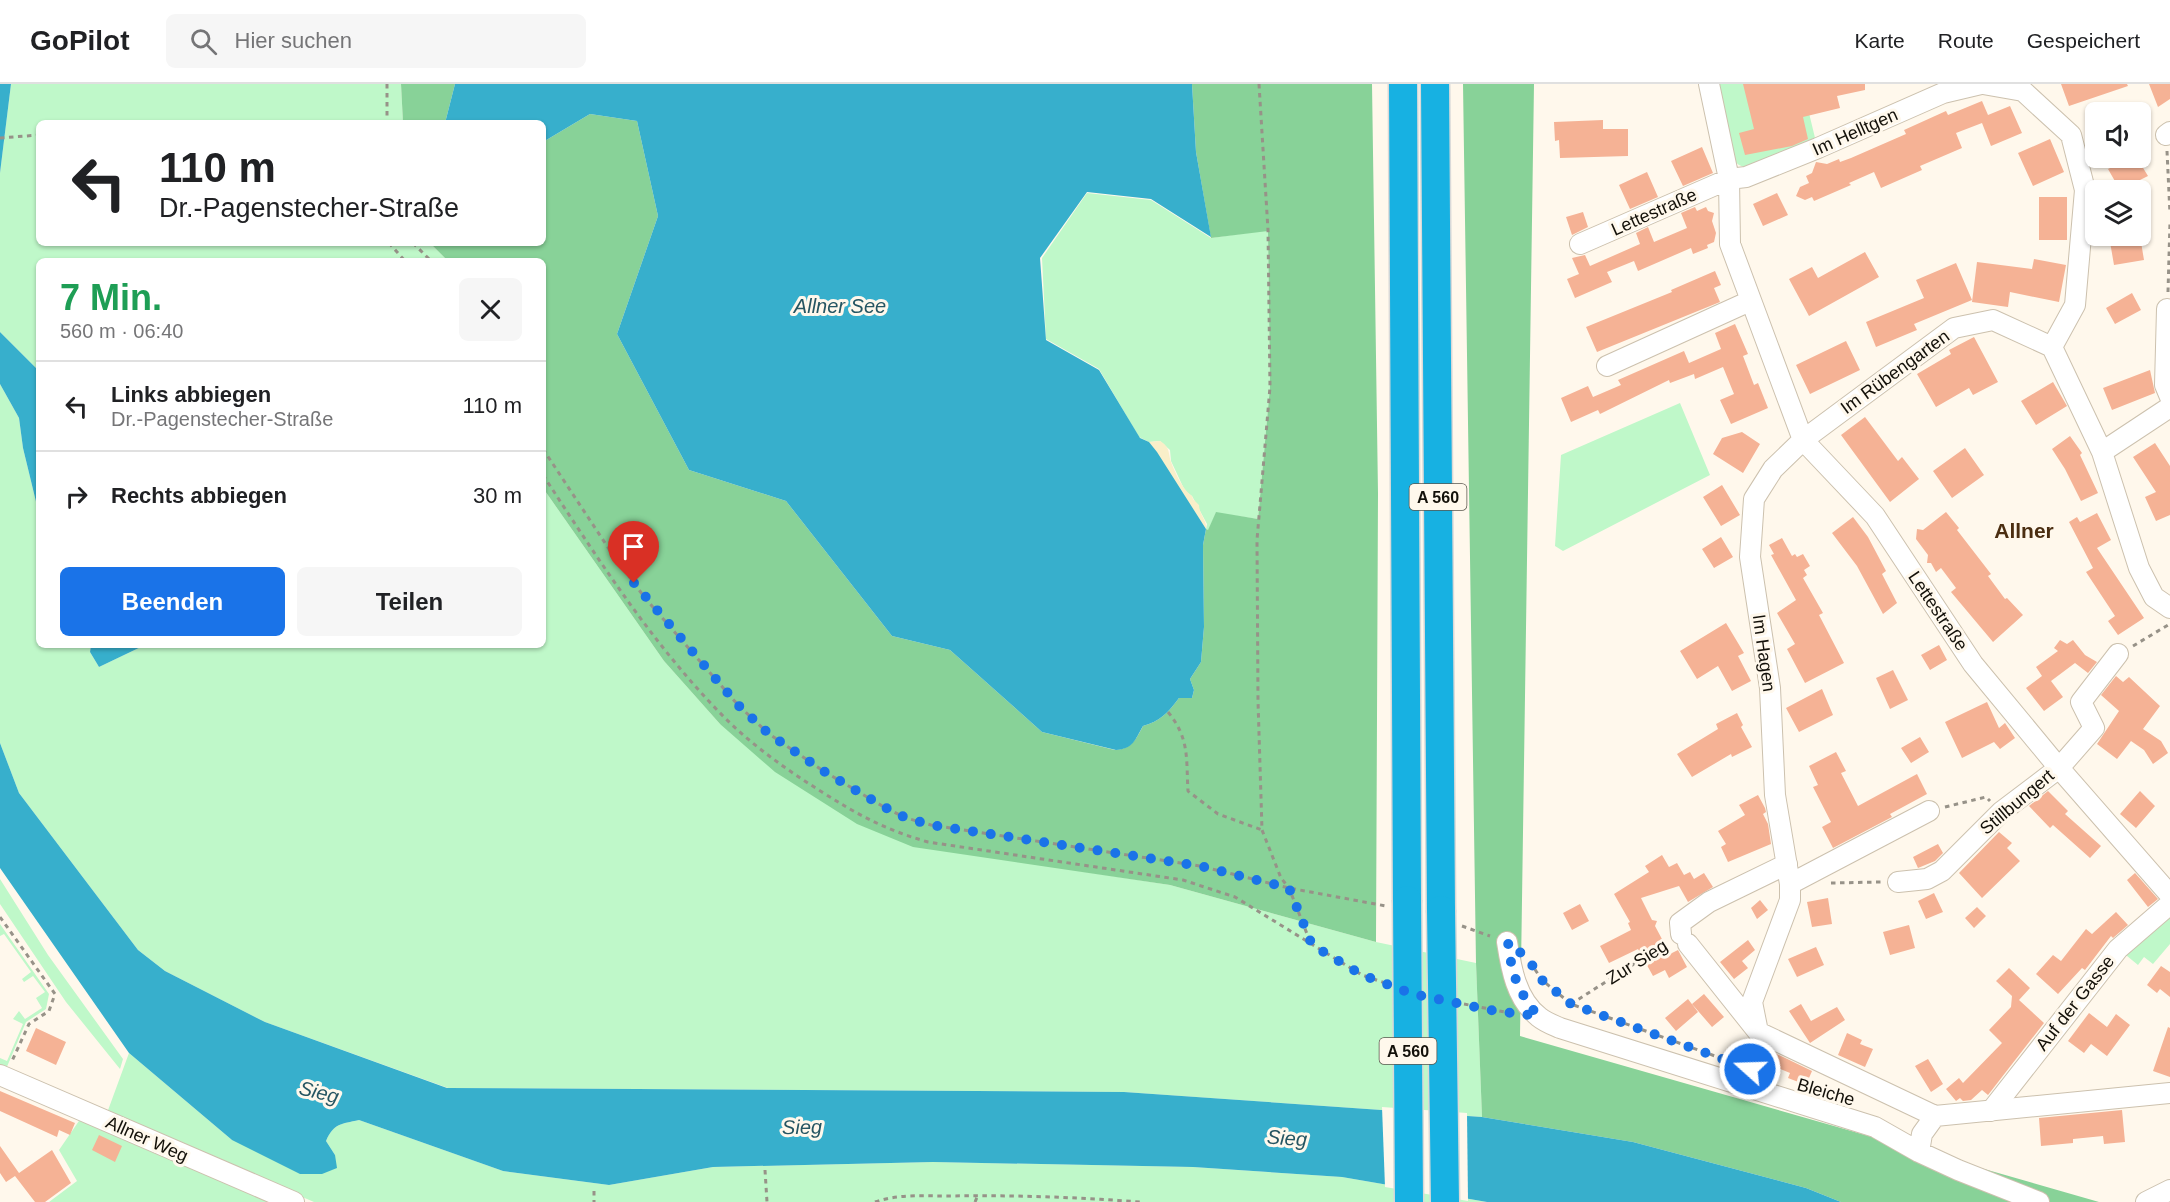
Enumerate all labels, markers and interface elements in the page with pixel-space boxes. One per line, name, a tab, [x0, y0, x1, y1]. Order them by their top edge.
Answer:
search box	[166, 14, 586, 68]
text: GoPilot	[30, 25, 130, 56]
icon: search	[187, 25, 220, 58]
text: Hier suchen	[235, 28, 352, 53]
text: Karte	[1855, 29, 1905, 52]
text: Route	[1938, 29, 1994, 52]
text: Gespeichert	[2027, 29, 2140, 52]
map controls	[2085, 102, 2151, 246]
button: sound	[2085, 102, 2151, 168]
street label: Im Helltgen	[1809, 104, 1901, 160]
icon: left	[60, 144, 138, 222]
text: 110 m	[159, 144, 276, 191]
button: layers	[2085, 180, 2151, 246]
street label: Lettestraße	[1608, 184, 1700, 240]
text: Dr.-Pagenstecher-Straße	[159, 193, 459, 223]
text: 7 Min.	[60, 277, 162, 318]
button: close	[459, 278, 522, 341]
water label: Allner See	[793, 295, 886, 317]
text: 560 m · 06:40	[60, 320, 183, 342]
street label: Im Rübengarten	[1837, 326, 1953, 418]
text: Links abbiegen	[111, 382, 271, 407]
icon: left	[60, 390, 93, 423]
text: 110 m	[462, 393, 522, 418]
text: Dr.-Pagenstecher-Straße	[111, 408, 333, 430]
icon: right	[60, 480, 93, 513]
text: Rechts abbiegen	[111, 483, 287, 508]
text: 30 m	[473, 483, 522, 508]
road number: A 560	[1410, 484, 1466, 510]
district label: Allner	[1994, 519, 2054, 542]
pin	[608, 521, 659, 583]
icon: arrive	[617, 530, 650, 563]
button: Beenden	[60, 567, 285, 636]
button: Teilen	[297, 567, 522, 636]
street label: Lettestraße	[1904, 568, 1972, 654]
street label: Im Hagen	[1749, 613, 1779, 693]
street label: Stillbungert	[1976, 765, 2058, 839]
street label: Zur Sieg	[1603, 935, 1671, 989]
street label: Auf der Gasse	[2032, 952, 2118, 1054]
position arrow	[1718, 1037, 1782, 1101]
road number: A 560	[1380, 1038, 1436, 1064]
street label: Bleiche	[1795, 1074, 1857, 1110]
water label: Sieg	[297, 1076, 341, 1108]
street label: Allner Weg	[103, 1112, 191, 1166]
water label: Sieg	[782, 1116, 822, 1138]
water label: Sieg	[1266, 1126, 1308, 1150]

